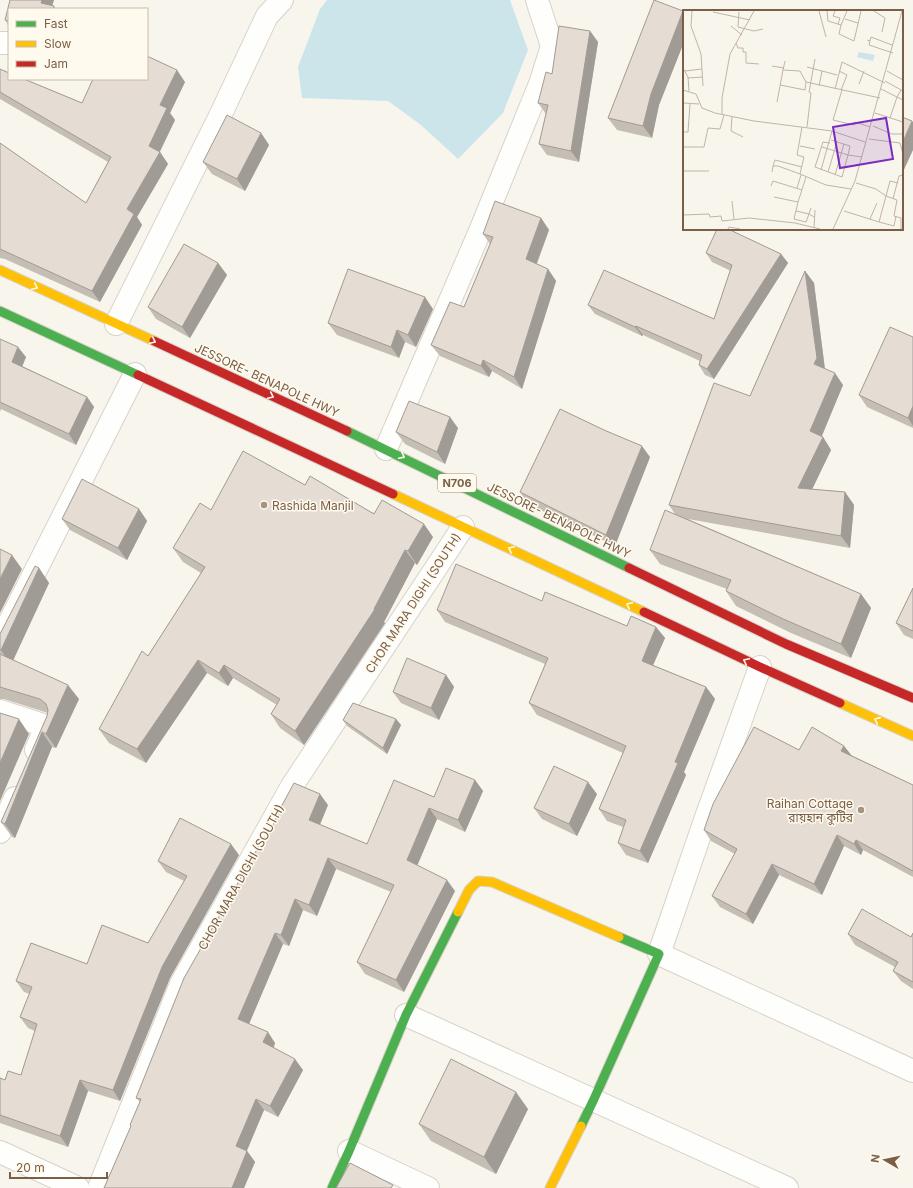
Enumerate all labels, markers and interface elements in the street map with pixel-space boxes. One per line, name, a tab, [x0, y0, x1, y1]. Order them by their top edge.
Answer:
legend	[8, 8, 148, 80]
inset map	[683, 10, 903, 230]
text: Fast	[44, 16, 68, 31]
text: Slow	[44, 36, 72, 51]
text: Jam	[44, 56, 68, 71]
one-way arrow	[31, 282, 39, 290]
one-way arrow	[149, 336, 157, 344]
street label: JESSORE- BENAPOLE HWY	[192, 340, 342, 420]
one-way arrow	[267, 391, 275, 399]
one-way arrow	[398, 451, 405, 459]
road number: N706	[438, 474, 476, 492]
street label: JESSORE- BENAPOLE HWY	[485, 479, 633, 561]
place label: Rashida Manjil	[272, 498, 354, 513]
marker: Rashida Manjil	[259, 500, 269, 510]
street label: CHOR MARA DIGHI (SOUTH)	[362, 530, 464, 676]
one-way arrow	[508, 546, 516, 554]
one-way arrow	[626, 602, 633, 610]
one-way arrow	[743, 658, 751, 666]
one-way arrow	[874, 717, 882, 725]
place label: Raihan Cottage রায়হান কুটির	[767, 796, 854, 826]
street label: CHOR MARA DIGHI (SOUTH)	[195, 802, 287, 952]
marker: Raihan Cottage রায়হান কুটির	[856, 805, 866, 815]
north arrow	[865, 1140, 905, 1180]
text: N	[868, 1153, 883, 1164]
scale bar	[10, 1154, 107, 1180]
text: 20 m	[16, 1160, 45, 1175]

